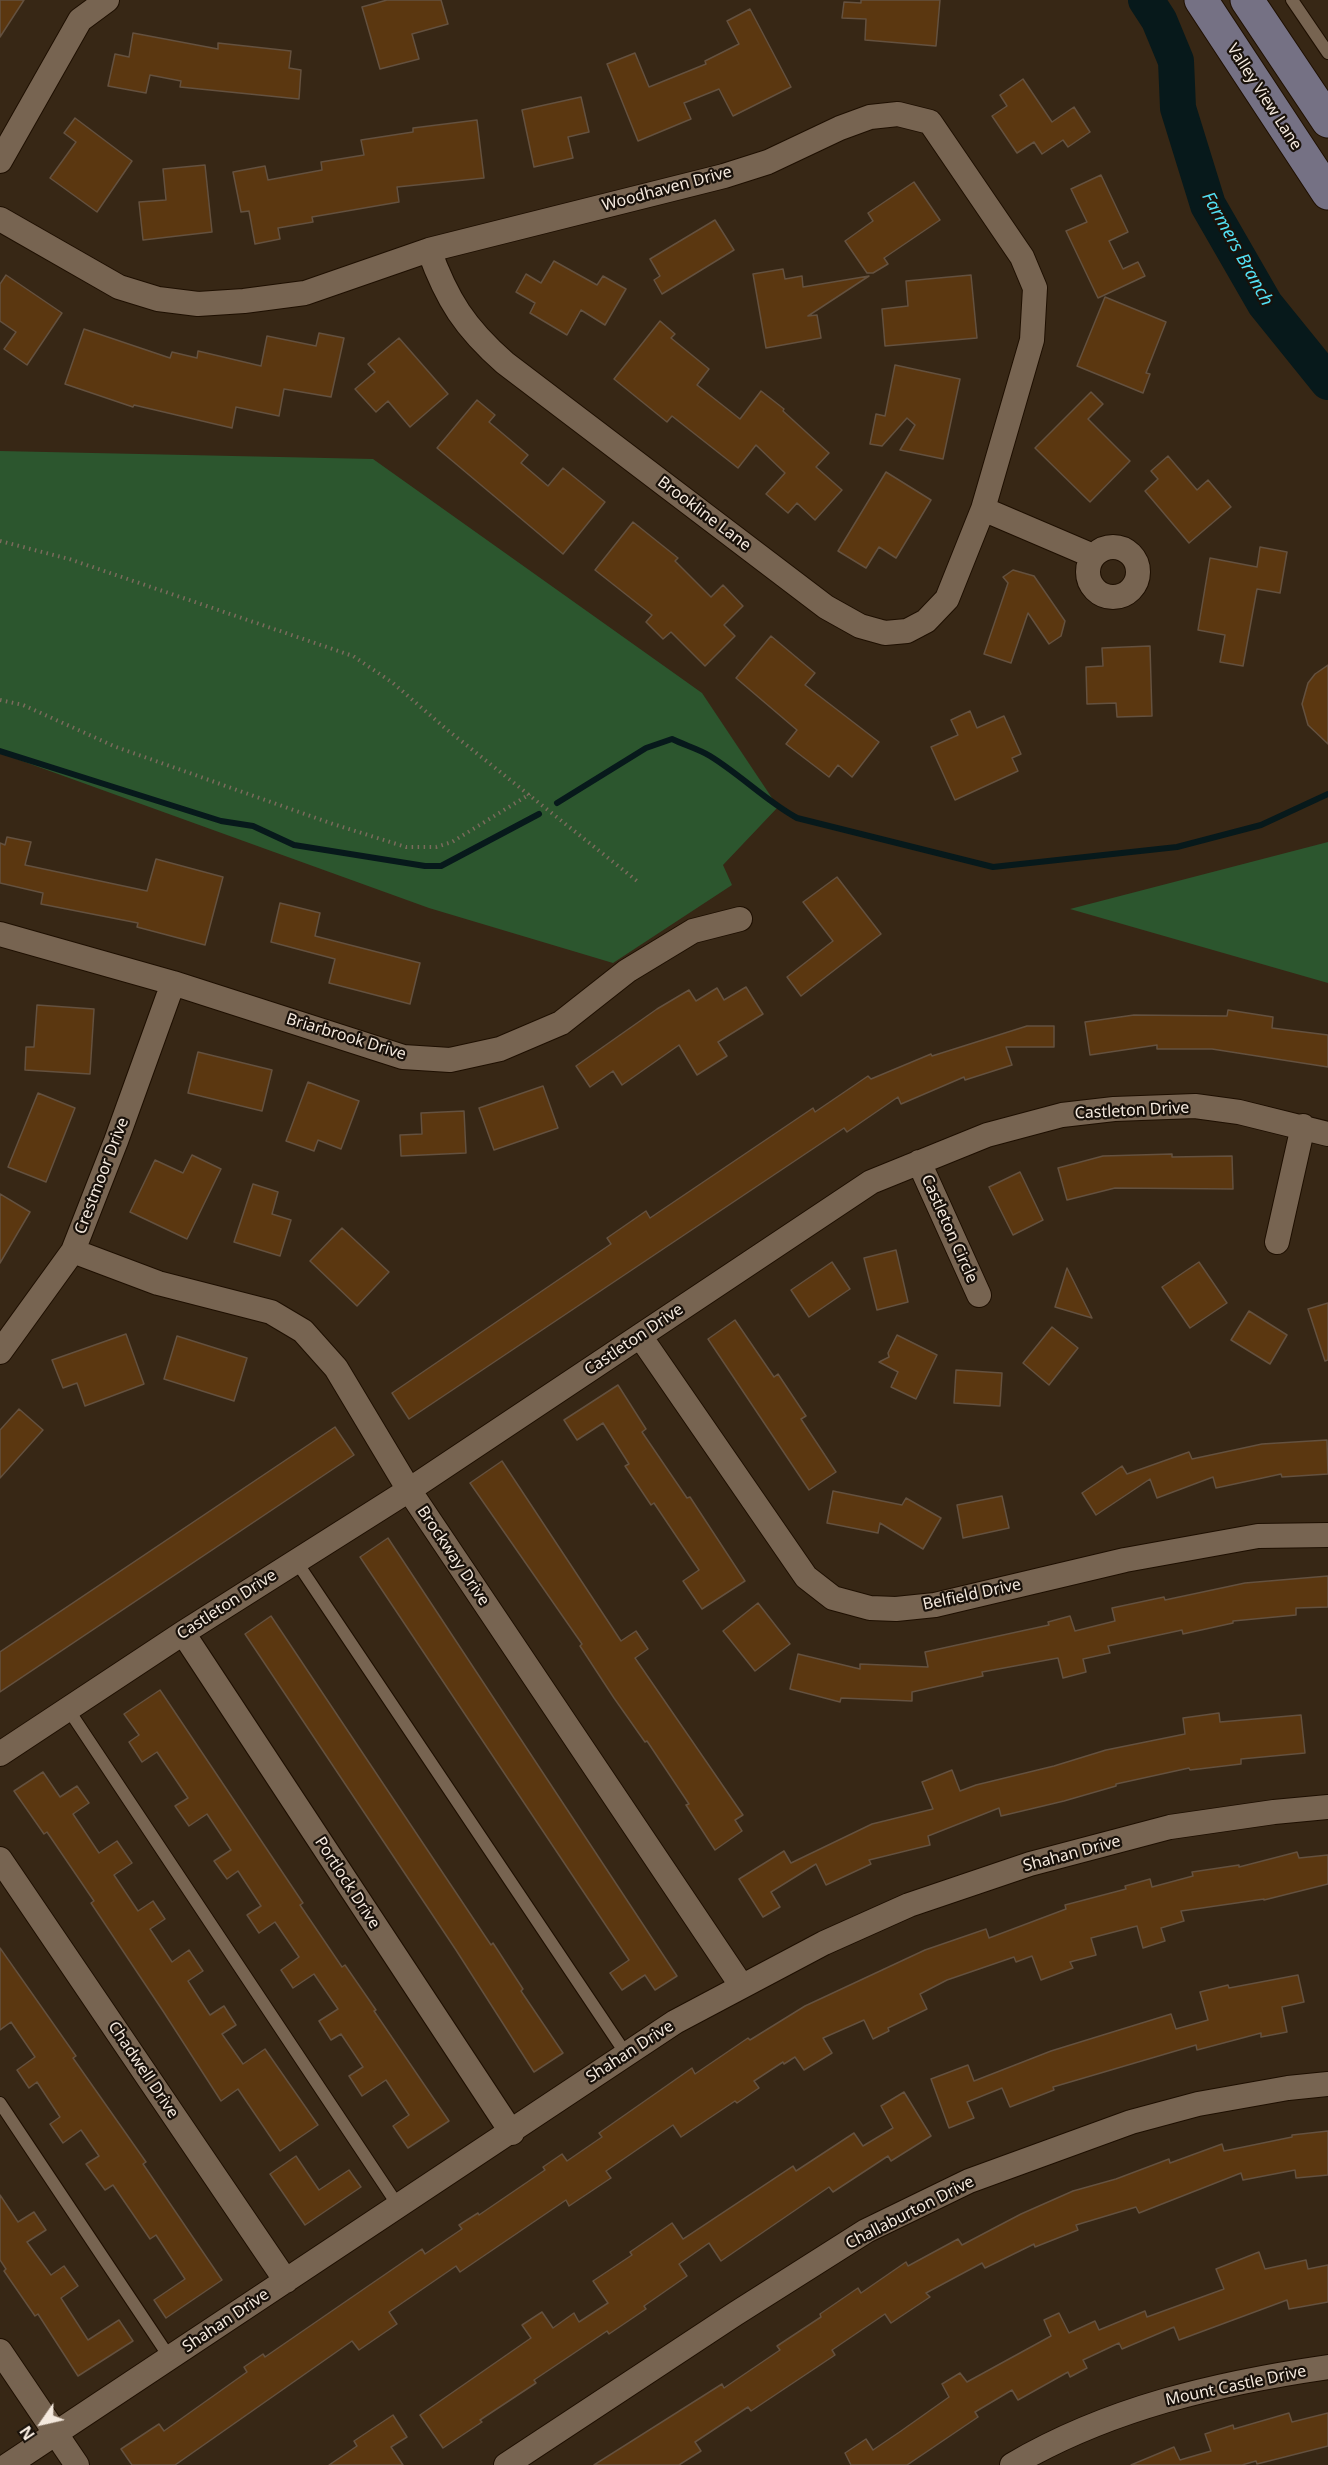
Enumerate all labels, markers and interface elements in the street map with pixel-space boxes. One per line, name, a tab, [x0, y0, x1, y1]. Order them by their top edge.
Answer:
street label: Valley View Lane	[1222, 40, 1306, 154]
street label: Woodhaven Drive	[600, 162, 734, 216]
water label: Farmers Branch	[1197, 188, 1277, 310]
street label: Brookline Lane	[653, 473, 755, 555]
street label: Briarbrook Drive	[284, 1010, 408, 1064]
street label: Castleton Drive	[1074, 1098, 1190, 1124]
street label: Crestmoor Drive	[71, 1115, 133, 1237]
street label: Castleton Circle	[917, 1172, 981, 1286]
street label: Castleton Drive	[581, 1300, 687, 1380]
street label: Brockway Drive	[413, 1503, 493, 1609]
street label: Castleton Drive	[174, 1566, 280, 1644]
street label: Belfield Drive	[921, 1575, 1023, 1615]
street label: Shahan Drive	[1021, 1832, 1123, 1876]
street label: Portlock Drive	[310, 1834, 384, 1932]
street label: Shahan Drive	[583, 2017, 677, 2087]
street label: Chadwell Drive	[104, 2018, 182, 2122]
street label: Challaburton Drive	[843, 2172, 977, 2254]
street label: Shahan Drive	[179, 2285, 273, 2357]
street label: Mount Castle Drive	[1164, 2362, 1308, 2410]
north arrow	[12, 2393, 72, 2453]
text: N	[14, 2422, 40, 2445]

